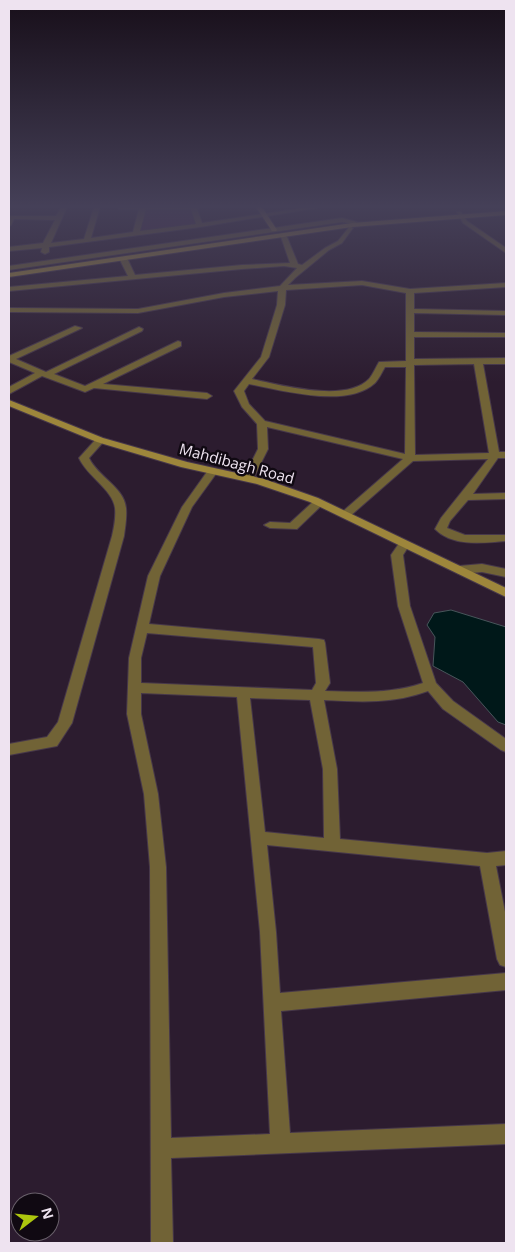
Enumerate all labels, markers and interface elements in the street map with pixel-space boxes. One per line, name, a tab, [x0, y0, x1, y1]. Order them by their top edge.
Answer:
street label: Mahdibagh Road	[177, 438, 297, 488]
north arrow	[10, 1192, 60, 1242]
text: N	[37, 1205, 59, 1221]

